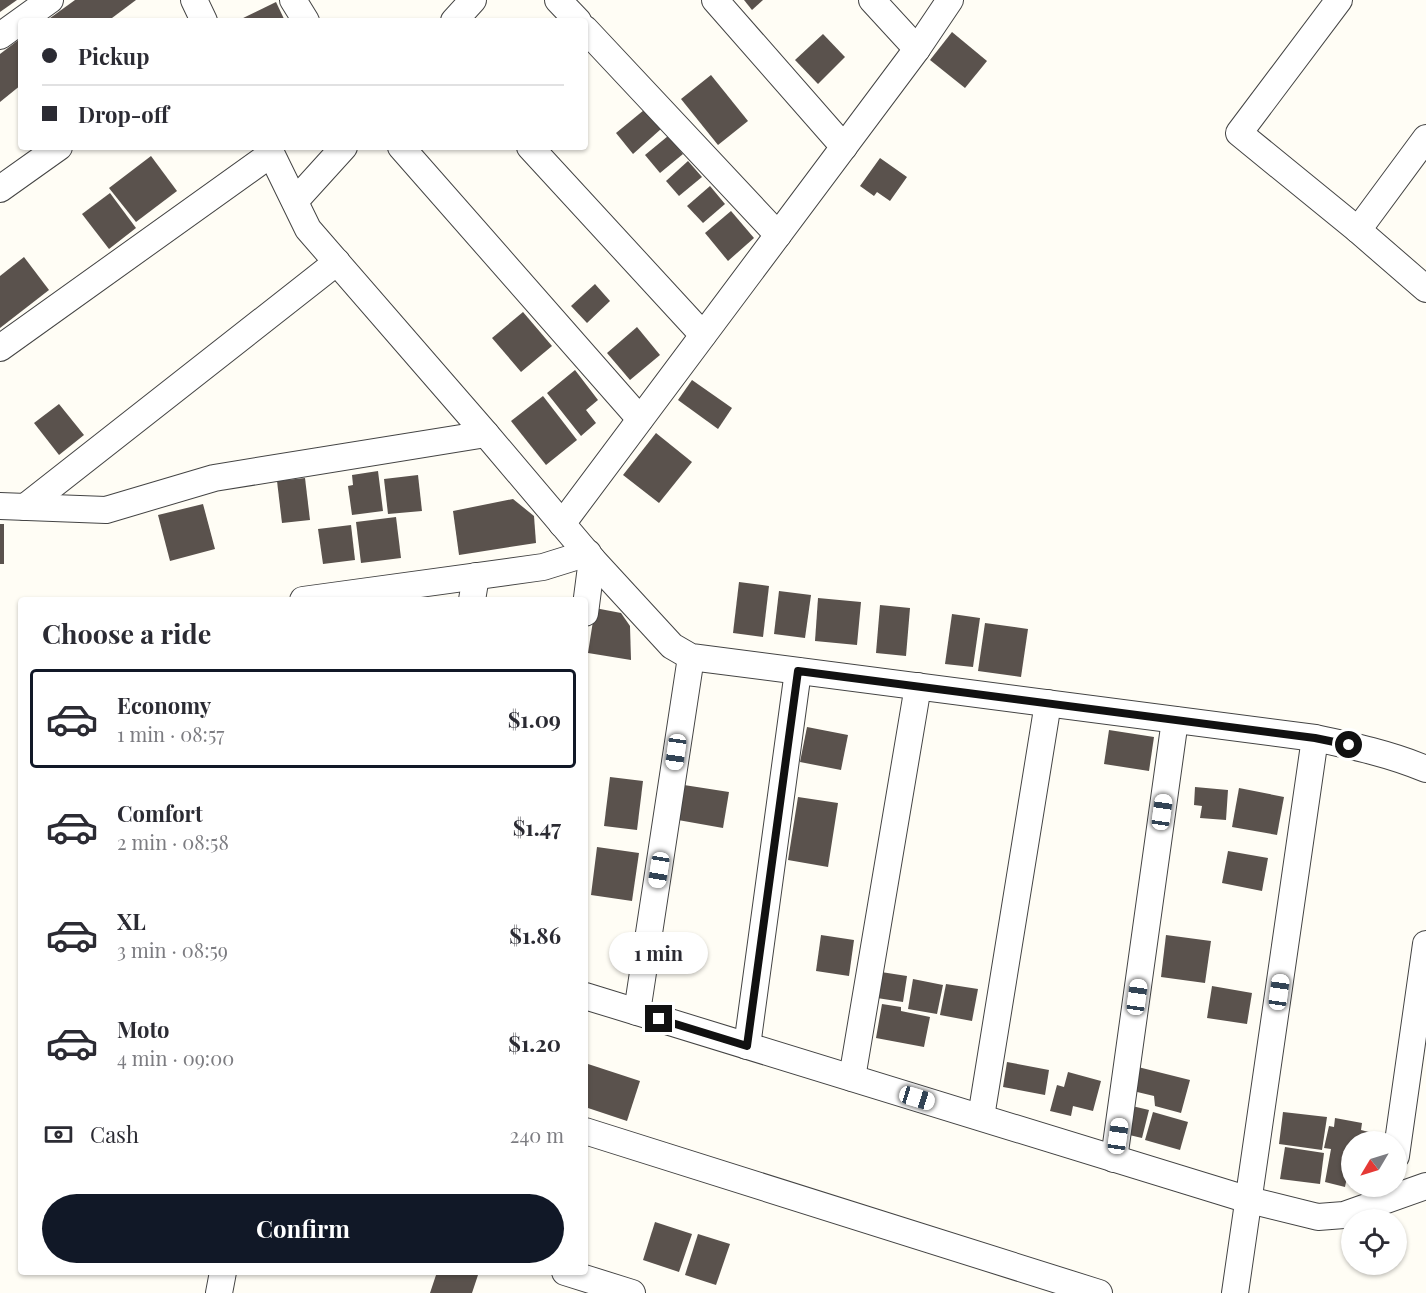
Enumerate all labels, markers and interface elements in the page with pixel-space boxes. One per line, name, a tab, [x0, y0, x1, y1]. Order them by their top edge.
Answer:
text: Pickup	[78, 41, 149, 71]
text: Drop-off	[78, 99, 169, 129]
text: Choose a ride	[42, 615, 211, 651]
text: Economy	[117, 690, 211, 720]
icon: car	[45, 692, 99, 746]
text: $1.09	[508, 704, 561, 734]
text: 1 min · 08:57	[117, 720, 224, 747]
route start	[1335, 731, 1362, 758]
car	[665, 733, 687, 771]
car	[1151, 793, 1173, 831]
text: Comfort	[117, 798, 203, 828]
icon: car	[45, 800, 99, 854]
text: $1.47	[513, 812, 561, 842]
text: 2 min · 08:58	[117, 828, 229, 855]
car	[647, 851, 671, 889]
text: XL	[117, 906, 146, 936]
icon: car	[45, 908, 99, 962]
text: $1.86	[509, 920, 561, 950]
callout: 1 min	[610, 932, 708, 974]
text: 3 min · 08:59	[117, 936, 228, 963]
text: 1 min	[634, 939, 683, 966]
car	[1268, 973, 1290, 1011]
car	[1126, 978, 1148, 1016]
route end	[645, 1005, 672, 1032]
text: Moto	[117, 1014, 170, 1044]
icon: car	[45, 1016, 99, 1070]
text: $1.20	[508, 1028, 561, 1058]
text: 4 min · 09:00	[117, 1044, 234, 1071]
car	[897, 1084, 937, 1112]
car	[1107, 1117, 1129, 1155]
icon: cash	[42, 1118, 75, 1151]
text: Cash	[90, 1119, 139, 1149]
text: 240 m	[510, 1121, 564, 1148]
north arrow	[1341, 1131, 1407, 1197]
map controls	[1341, 1131, 1407, 1275]
button: Confirm	[42, 1194, 564, 1263]
button: locate	[1341, 1209, 1407, 1275]

